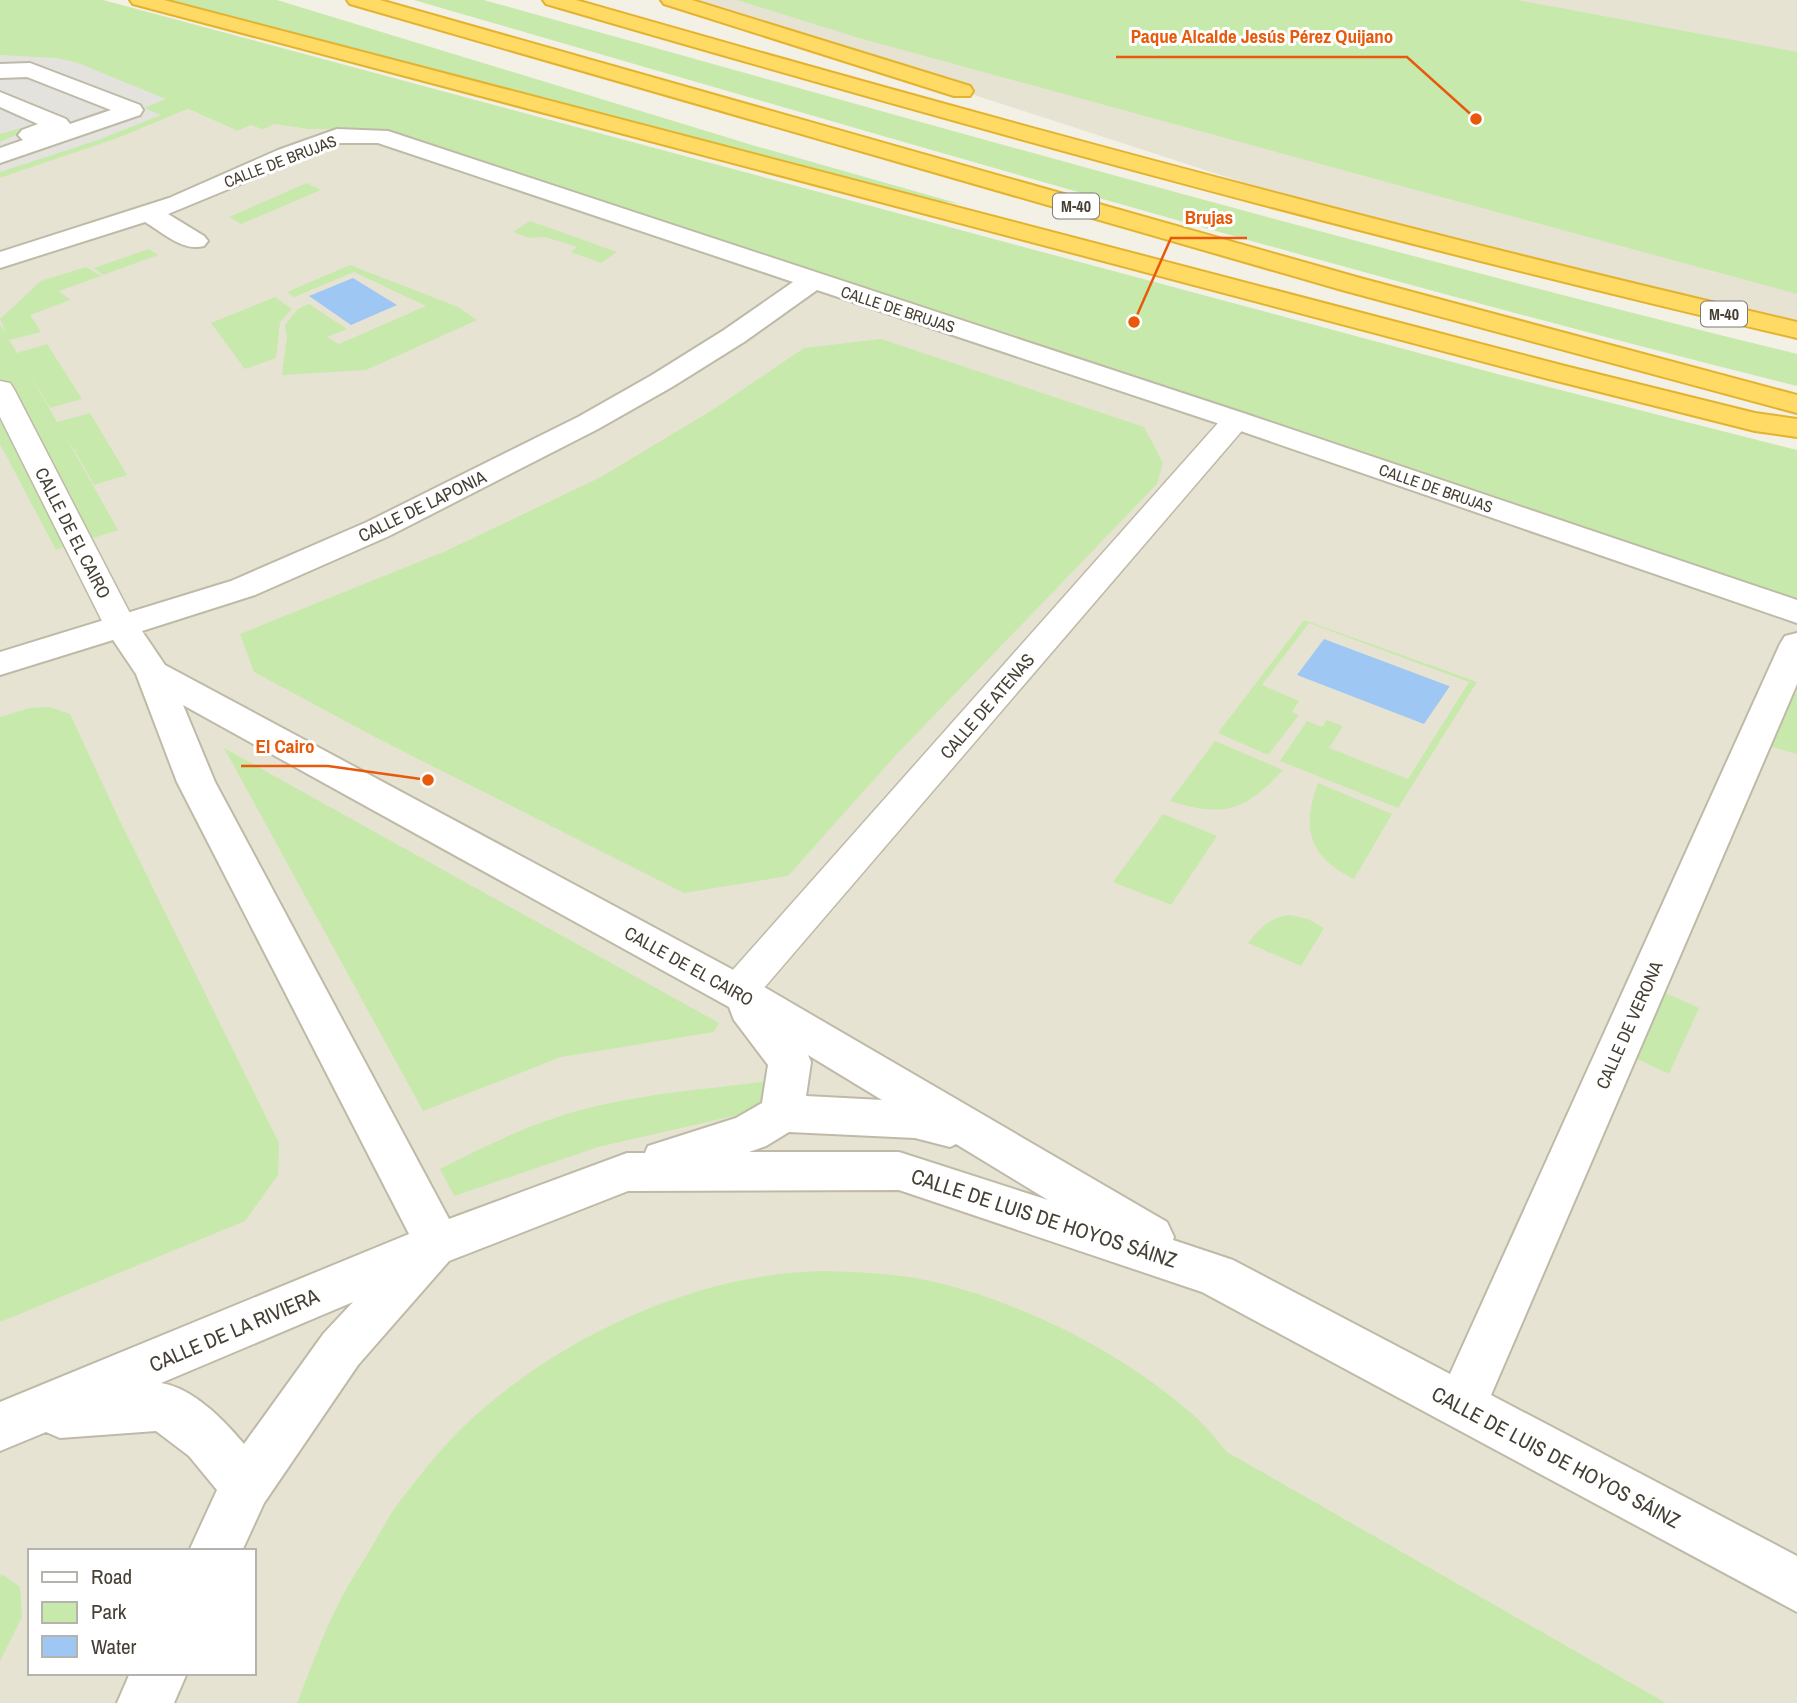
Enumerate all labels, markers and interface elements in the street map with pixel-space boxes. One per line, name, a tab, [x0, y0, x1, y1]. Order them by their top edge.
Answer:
callout: Paque Alcalde Jesús Pérez Quijano	[1116, 17, 1407, 57]
text: Paque Alcalde Jesús Pérez Quijano	[1131, 23, 1393, 49]
street label: CALLE DE BRUJAS	[221, 129, 340, 193]
road number: M-40	[1053, 194, 1099, 218]
callout: Brujas	[1171, 198, 1247, 238]
text: Brujas	[1185, 204, 1233, 230]
street label: CALLE DE BRUJAS	[838, 280, 958, 338]
road number: M-40	[1701, 302, 1747, 326]
street label: CALLE DE BRUJAS	[1376, 458, 1496, 518]
street label: CALLE DE EL CAIRO	[29, 463, 117, 603]
street label: CALLE DE LAPONIA	[354, 464, 490, 548]
street label: CALLE DE ATENAS	[934, 648, 1040, 764]
callout: El Cairo	[241, 726, 328, 766]
text: El Cairo	[256, 733, 314, 759]
street label: CALLE DE EL CAIRO	[620, 920, 758, 1012]
street label: CALLE DE VERONA	[1590, 957, 1669, 1093]
street label: CALLE DE LUIS DE HOYOS SÁINZ	[908, 1161, 1181, 1275]
street label: CALLE DE LA RIVIERA	[145, 1281, 324, 1379]
street label: CALLE DE LUIS DE HOYOS SÁINZ	[1427, 1379, 1686, 1535]
legend	[28, 1549, 256, 1675]
text: Road	[91, 1562, 132, 1591]
text: Park	[91, 1597, 127, 1626]
text: Water	[91, 1632, 137, 1661]

